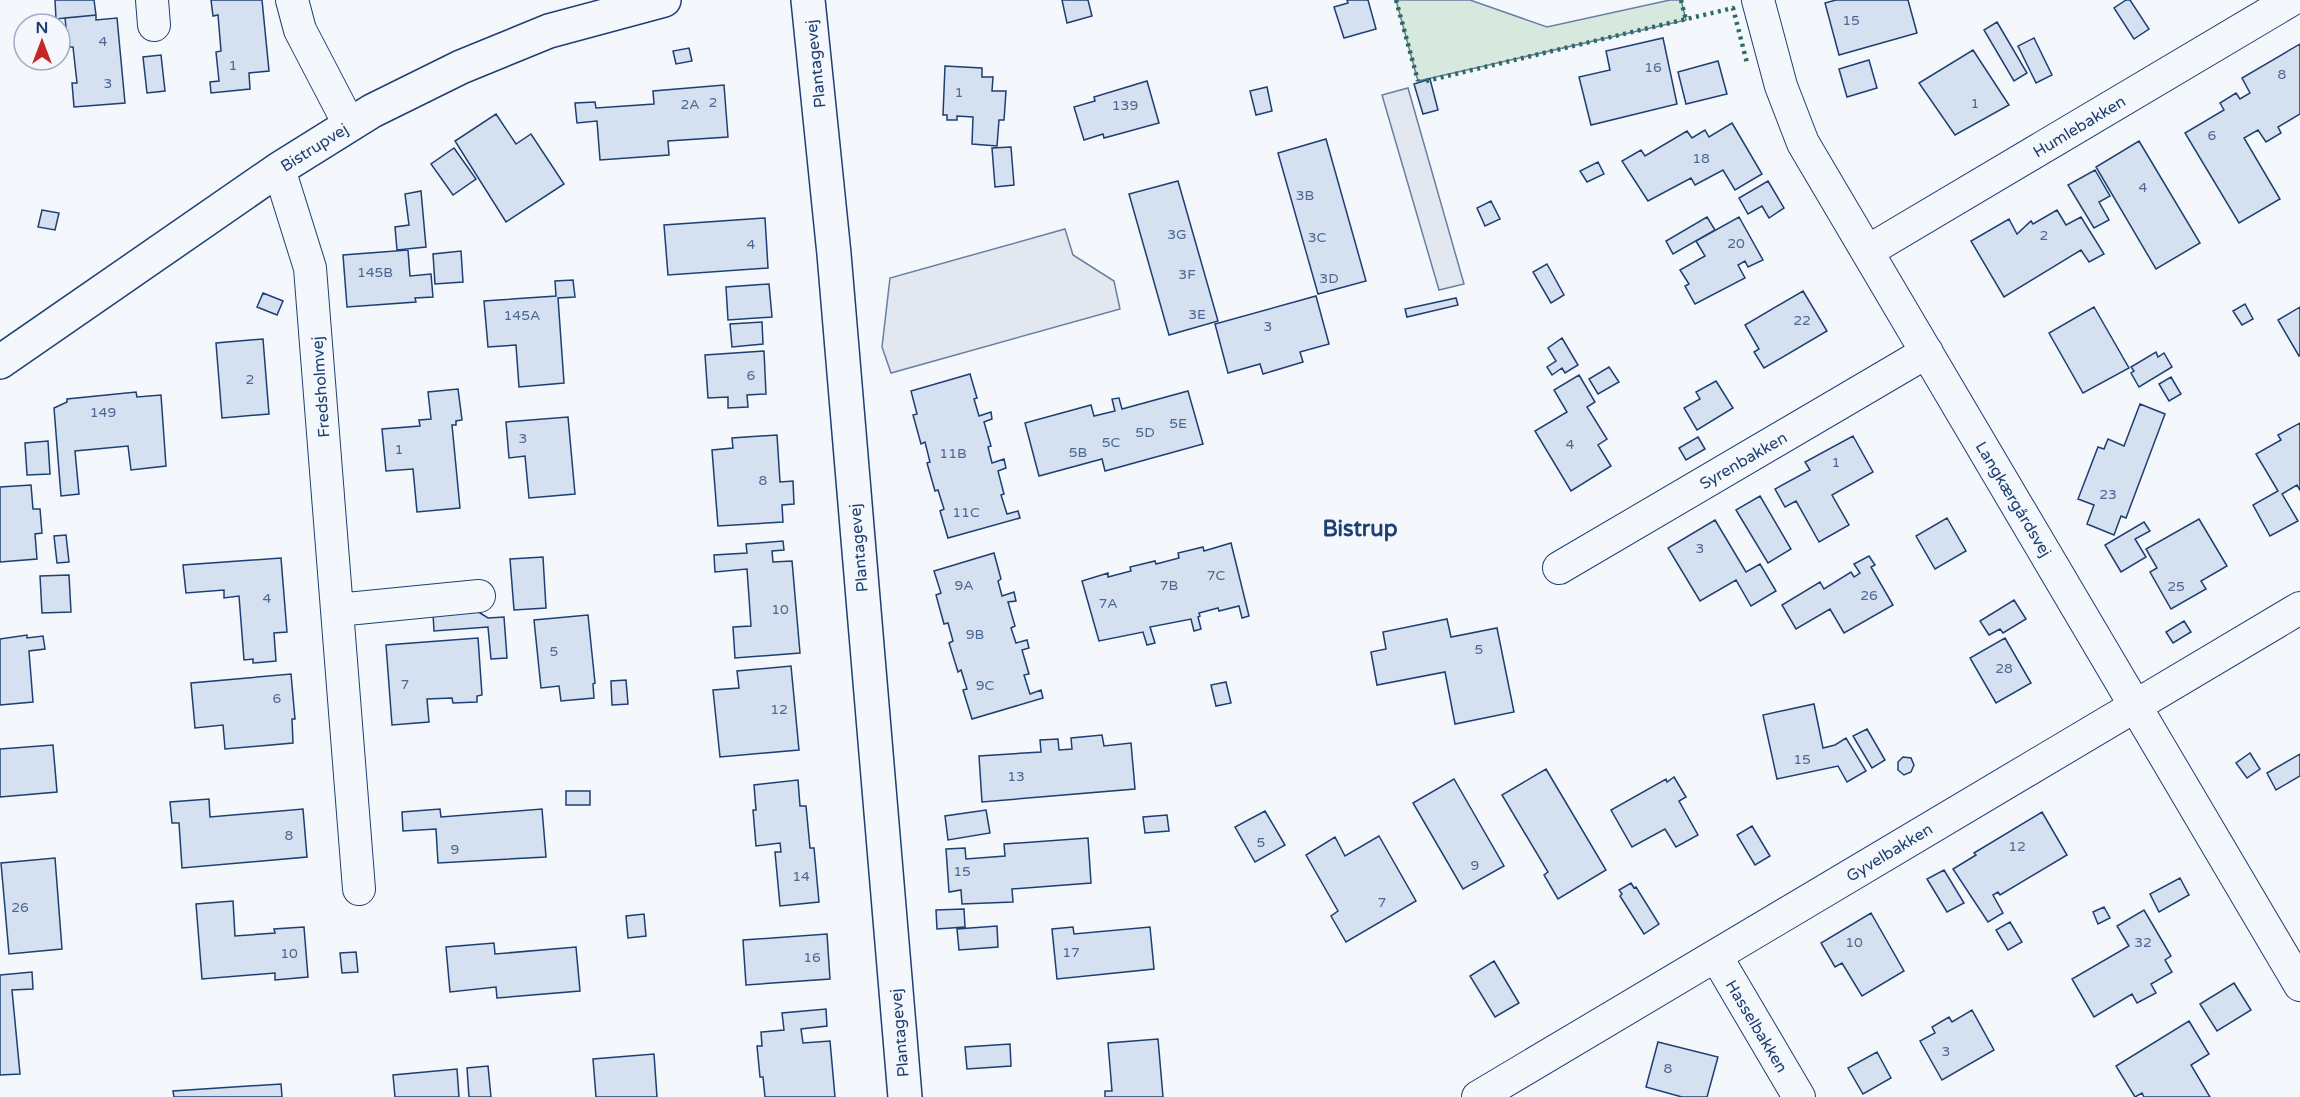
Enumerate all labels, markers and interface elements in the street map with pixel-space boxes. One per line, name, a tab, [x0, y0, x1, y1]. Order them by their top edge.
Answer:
north arrow	[12, 12, 72, 72]
house number: 15	[1842, 12, 1860, 29]
text: N	[36, 18, 48, 38]
street label: Plantagevej	[801, 19, 831, 109]
house number: 4	[99, 33, 108, 50]
house number: 1	[229, 57, 237, 74]
house number: 16	[1644, 59, 1662, 76]
house number: 8	[2278, 66, 2287, 83]
house number: 3	[104, 75, 112, 92]
house number: 1	[955, 84, 963, 101]
street label: Humlebakken	[2030, 91, 2129, 162]
house number: 2	[709, 94, 717, 111]
house number: 1	[1971, 95, 1979, 112]
house number: 2A	[680, 96, 700, 113]
house number: 139	[1112, 97, 1138, 114]
street label: Bistrupvej	[277, 119, 352, 176]
house number: 6	[2208, 127, 2217, 144]
house number: 18	[1692, 150, 1710, 167]
house number: 4	[2139, 179, 2148, 196]
house number: 3B	[1296, 187, 1314, 204]
house number: 3G	[1167, 226, 1187, 243]
house number: 2	[2040, 227, 2048, 244]
house number: 3C	[1308, 229, 1327, 246]
house number: 20	[1727, 235, 1745, 252]
house number: 4	[747, 236, 756, 253]
house number: 145B	[357, 264, 393, 281]
house number: 3F	[1178, 266, 1196, 283]
house number: 3D	[1319, 270, 1339, 287]
house number: 3E	[1188, 306, 1206, 323]
house number: 145A	[504, 307, 540, 324]
house number: 22	[1793, 312, 1811, 329]
house number: 3	[1264, 318, 1272, 335]
street label: Fredsholmvej	[307, 336, 335, 438]
house number: 6	[747, 367, 756, 384]
house number: 2	[246, 371, 254, 388]
house number: 149	[90, 404, 116, 421]
house number: 5E	[1169, 415, 1187, 432]
house number: 5D	[1135, 424, 1155, 441]
street label: Syrenbakken	[1696, 428, 1791, 494]
house number: 3	[519, 430, 527, 447]
house number: 5C	[1102, 434, 1121, 451]
house number: 4	[1566, 436, 1575, 453]
street label: Langkærgårdsvej	[1971, 438, 2056, 561]
house number: 1	[395, 441, 403, 458]
house number: 5B	[1069, 444, 1087, 461]
house number: 11B	[939, 445, 967, 462]
house number: 1	[1832, 454, 1840, 471]
house number: 8	[759, 472, 768, 489]
house number: 23	[2099, 486, 2117, 503]
street label: Plantagevej	[845, 503, 873, 593]
house number: 11C	[952, 504, 980, 521]
district label: Bistrup	[1322, 516, 1398, 542]
house number: 3	[1696, 540, 1704, 557]
house number: 7C	[1207, 567, 1226, 584]
house number: 9A	[954, 577, 974, 594]
house number: 7B	[1160, 577, 1178, 594]
house number: 25	[2167, 578, 2185, 595]
house number: 26	[1860, 587, 1878, 604]
house number: 4	[263, 590, 272, 607]
house number: 7A	[1098, 595, 1118, 612]
house number: 10	[771, 601, 789, 618]
house number: 9B	[966, 626, 984, 643]
house number: 5	[1475, 641, 1483, 658]
house number: 5	[550, 643, 558, 660]
house number: 28	[1995, 660, 2013, 677]
house number: 7	[401, 676, 409, 693]
house number: 9C	[976, 677, 995, 694]
house number: 6	[273, 690, 282, 707]
house number: 12	[770, 701, 788, 718]
house number: 15	[1793, 751, 1811, 768]
house number: 13	[1007, 768, 1025, 785]
street label: Gyvelbakken	[1843, 819, 1936, 886]
house number: 8	[285, 827, 294, 844]
house number: 5	[1257, 834, 1265, 851]
house number: 12	[2008, 838, 2026, 855]
house number: 9	[451, 841, 459, 858]
house number: 9	[1471, 857, 1479, 874]
house number: 15	[953, 863, 971, 880]
house number: 14	[792, 868, 810, 885]
house number: 7	[1378, 894, 1386, 911]
house number: 26	[11, 899, 29, 916]
house number: 10	[1845, 934, 1863, 951]
house number: 32	[2134, 934, 2152, 951]
house number: 17	[1062, 944, 1080, 961]
house number: 10	[280, 945, 298, 962]
house number: 16	[803, 949, 821, 966]
street label: Hasselbakken	[1721, 977, 1792, 1077]
street label: Plantagevej	[886, 988, 914, 1078]
house number: 3	[1942, 1043, 1950, 1060]
house number: 8	[1664, 1060, 1673, 1077]

